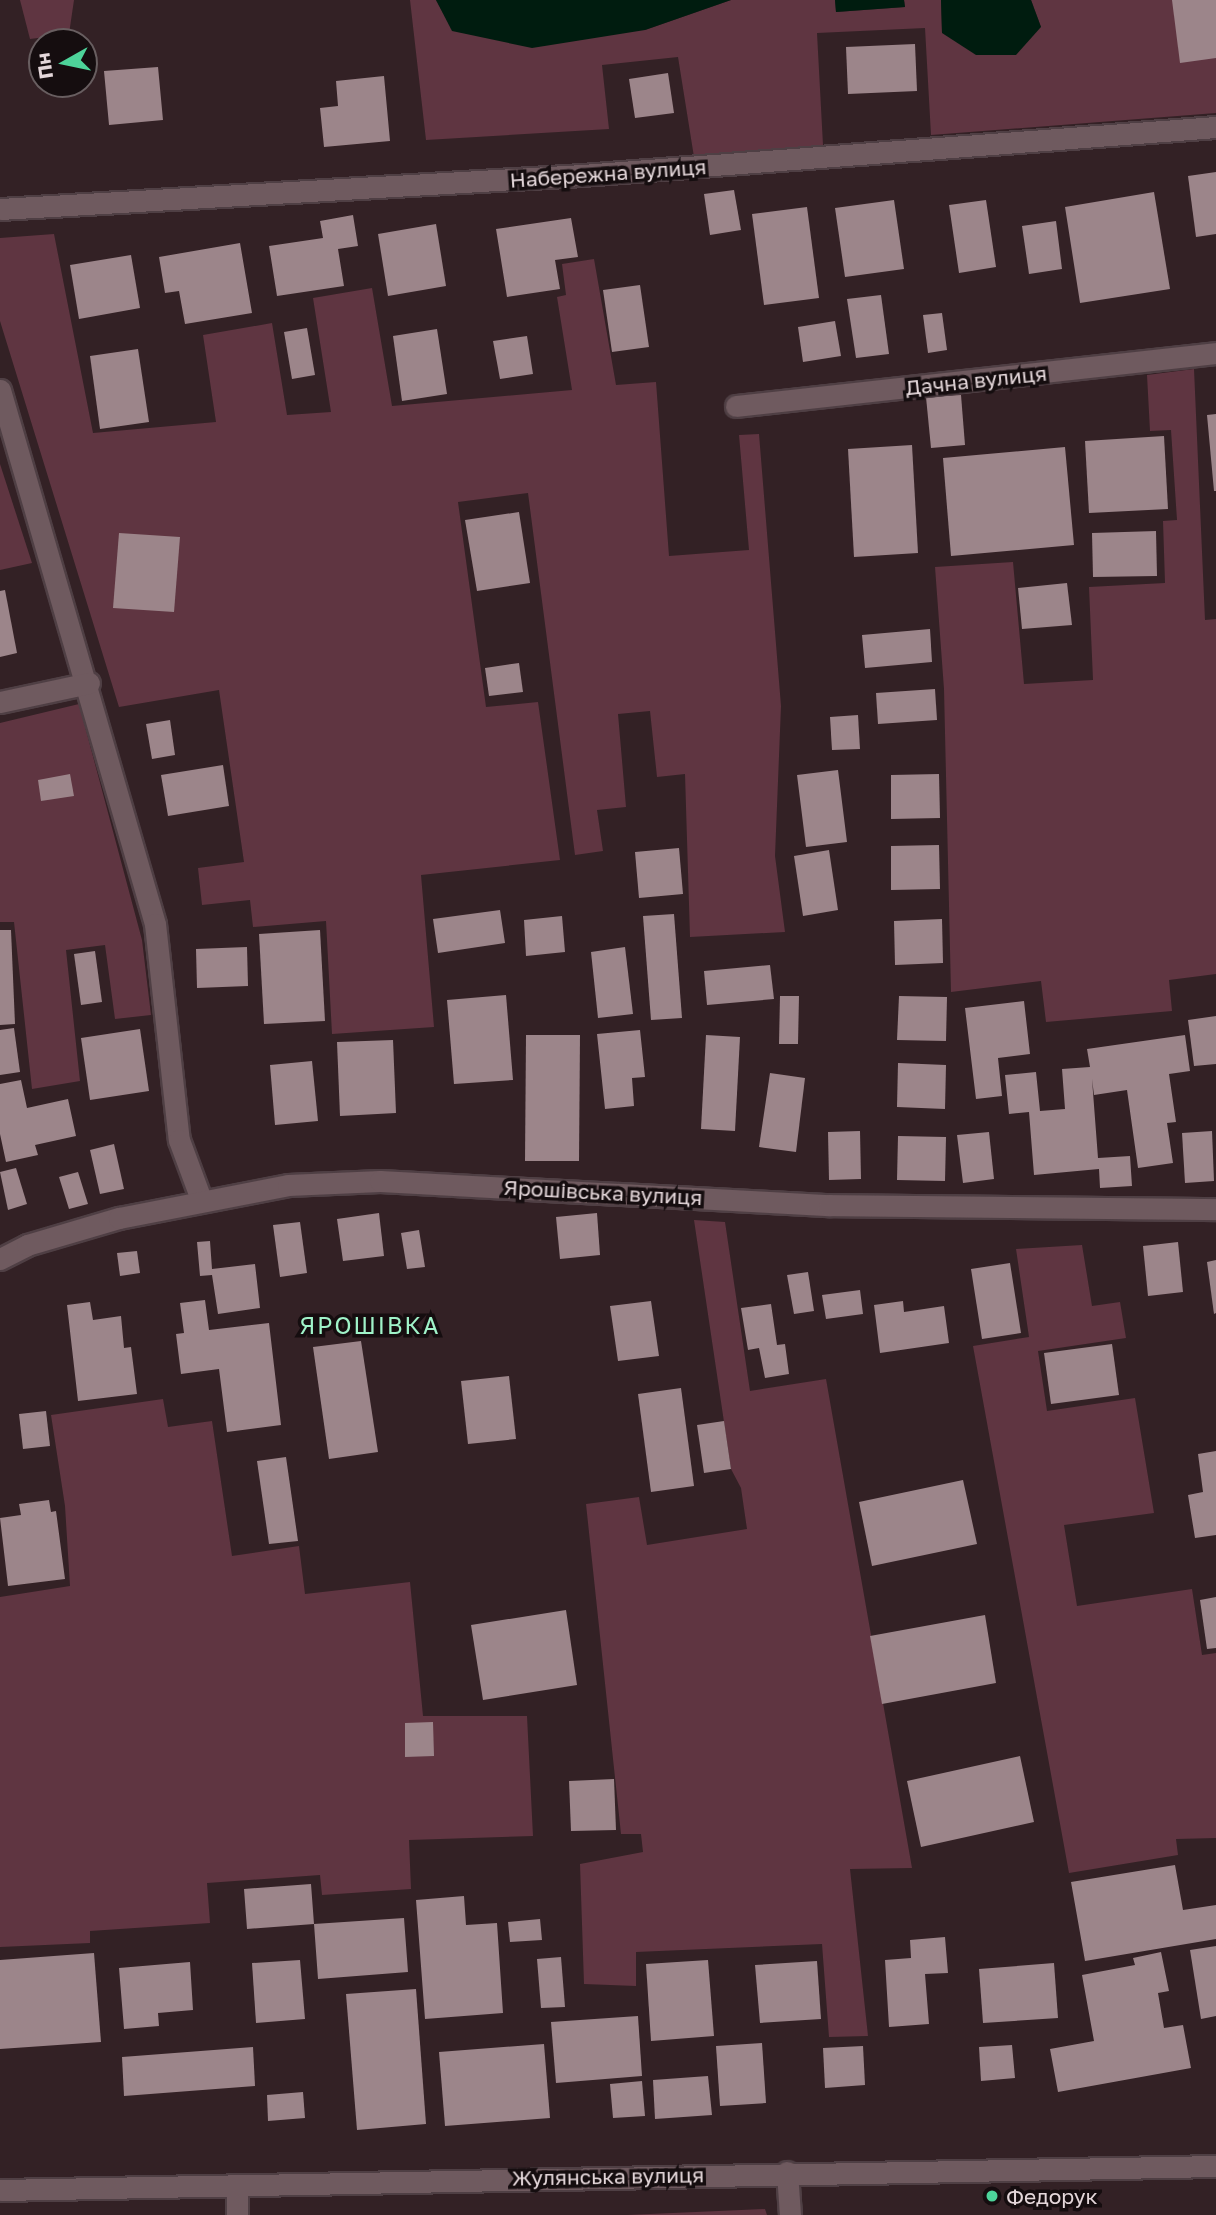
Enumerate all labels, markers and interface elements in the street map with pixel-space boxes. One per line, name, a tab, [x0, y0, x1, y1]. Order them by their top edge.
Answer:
north arrow	[28, 28, 98, 98]
text: Пн	[30, 51, 57, 81]
street label: Набережна вулиця	[509, 154, 707, 192]
street label: Дачна вулиця	[904, 360, 1048, 400]
street label: Ярошівська вулиця	[503, 1174, 703, 1210]
district label: ЯРОШІВКА	[301, 1311, 439, 1339]
street label: Жулянська вулиця	[512, 2162, 704, 2190]
place label: Федорук	[1006, 2183, 1098, 2209]
marker: Федорук	[984, 2188, 1000, 2204]

